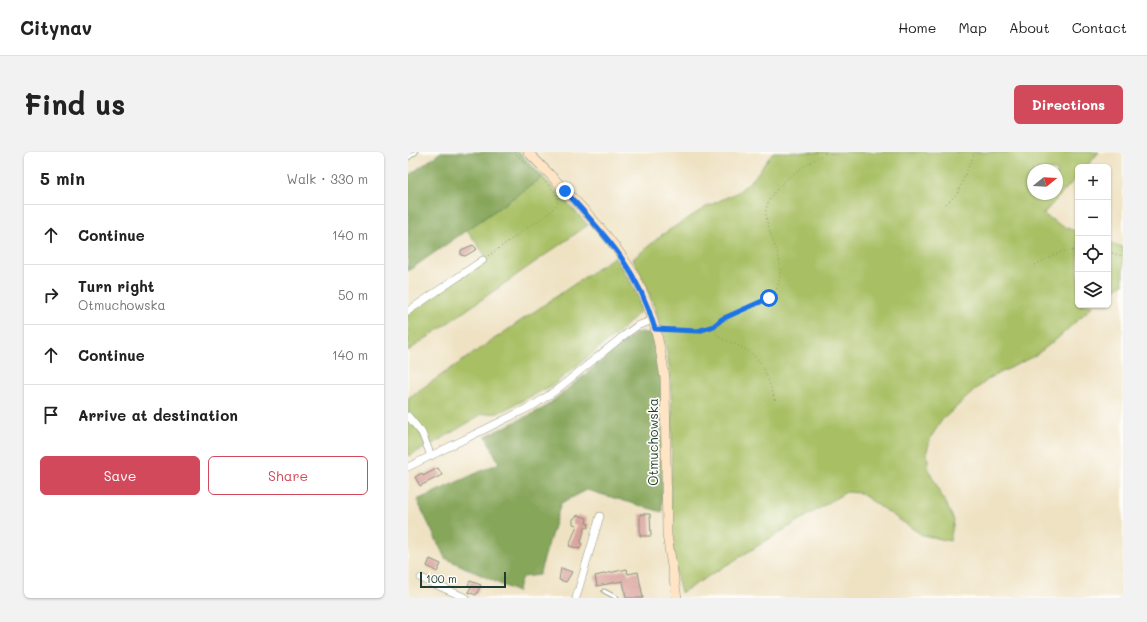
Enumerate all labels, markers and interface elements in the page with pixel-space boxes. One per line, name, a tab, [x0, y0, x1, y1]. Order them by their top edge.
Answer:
text: Citynav	[20, 15, 92, 40]
text: Home	[898, 18, 936, 37]
text: Map	[958, 18, 987, 37]
text: About	[1009, 18, 1050, 37]
text: Contact	[1072, 18, 1127, 37]
button: Directions	[1014, 85, 1123, 124]
text: Find us	[24, 86, 125, 122]
north arrow	[1027, 164, 1063, 200]
map controls	[1075, 164, 1111, 308]
button: +	[1075, 164, 1111, 200]
text: 5 min	[40, 167, 85, 189]
text: Walk · 330 m	[287, 170, 368, 187]
route end	[556, 182, 574, 200]
button: −	[1075, 200, 1111, 236]
icon: ahead	[40, 224, 62, 246]
text: Continue	[78, 225, 145, 245]
text: 140 m	[332, 226, 368, 243]
button: locate	[1075, 236, 1111, 272]
button: layers	[1075, 272, 1111, 308]
text: Turn right	[78, 276, 155, 296]
icon: right	[40, 284, 62, 306]
text: 50 m	[338, 286, 368, 303]
route start	[760, 289, 778, 307]
text: Otmuchowska	[78, 296, 166, 313]
icon: ahead	[40, 344, 62, 366]
text: Continue	[78, 345, 145, 365]
text: 140 m	[332, 346, 368, 363]
street label: Otmuchowska	[644, 398, 661, 486]
icon: arrive	[40, 404, 62, 426]
text: Arrive at destination	[78, 405, 238, 425]
button: Save	[40, 456, 200, 495]
button: Share	[208, 456, 368, 495]
scale bar	[420, 570, 506, 589]
text: 100 m	[426, 571, 457, 586]

